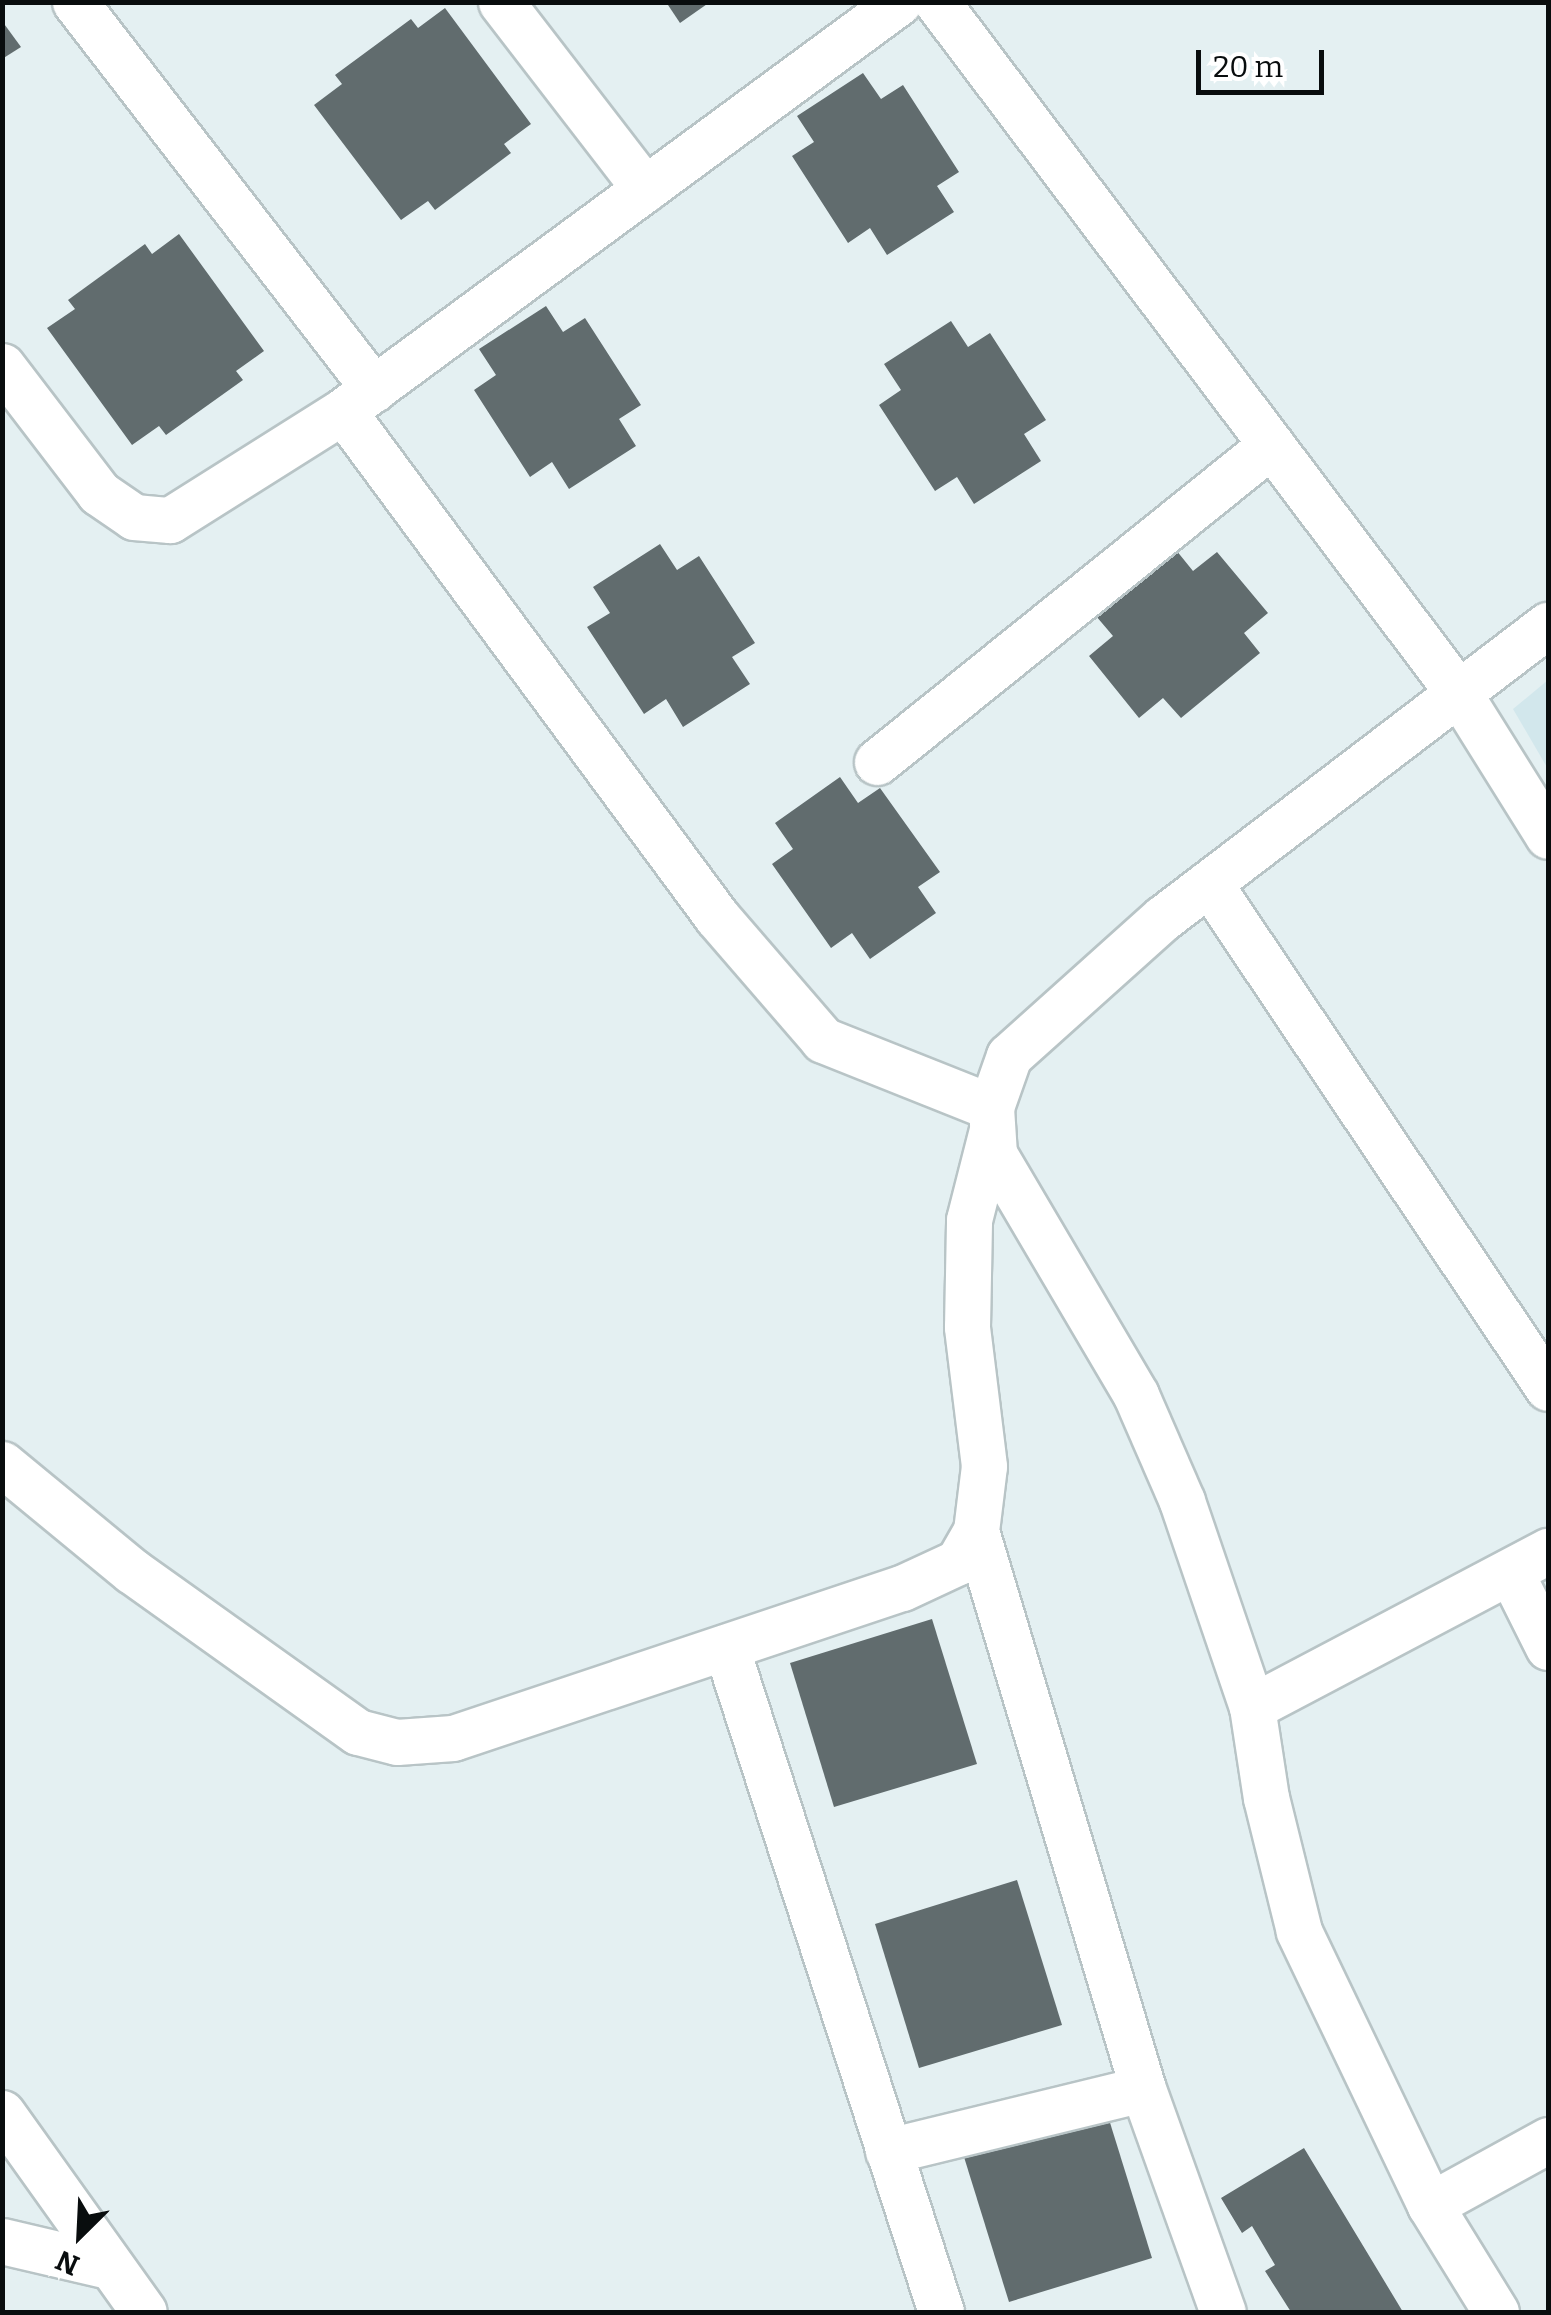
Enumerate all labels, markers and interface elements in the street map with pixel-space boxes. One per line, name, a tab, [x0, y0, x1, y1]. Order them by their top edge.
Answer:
scale bar	[1201, 30, 1328, 92]
text: 20 m	[1213, 49, 1283, 85]
north arrow	[30, 2185, 130, 2285]
text: N	[51, 2243, 84, 2282]

